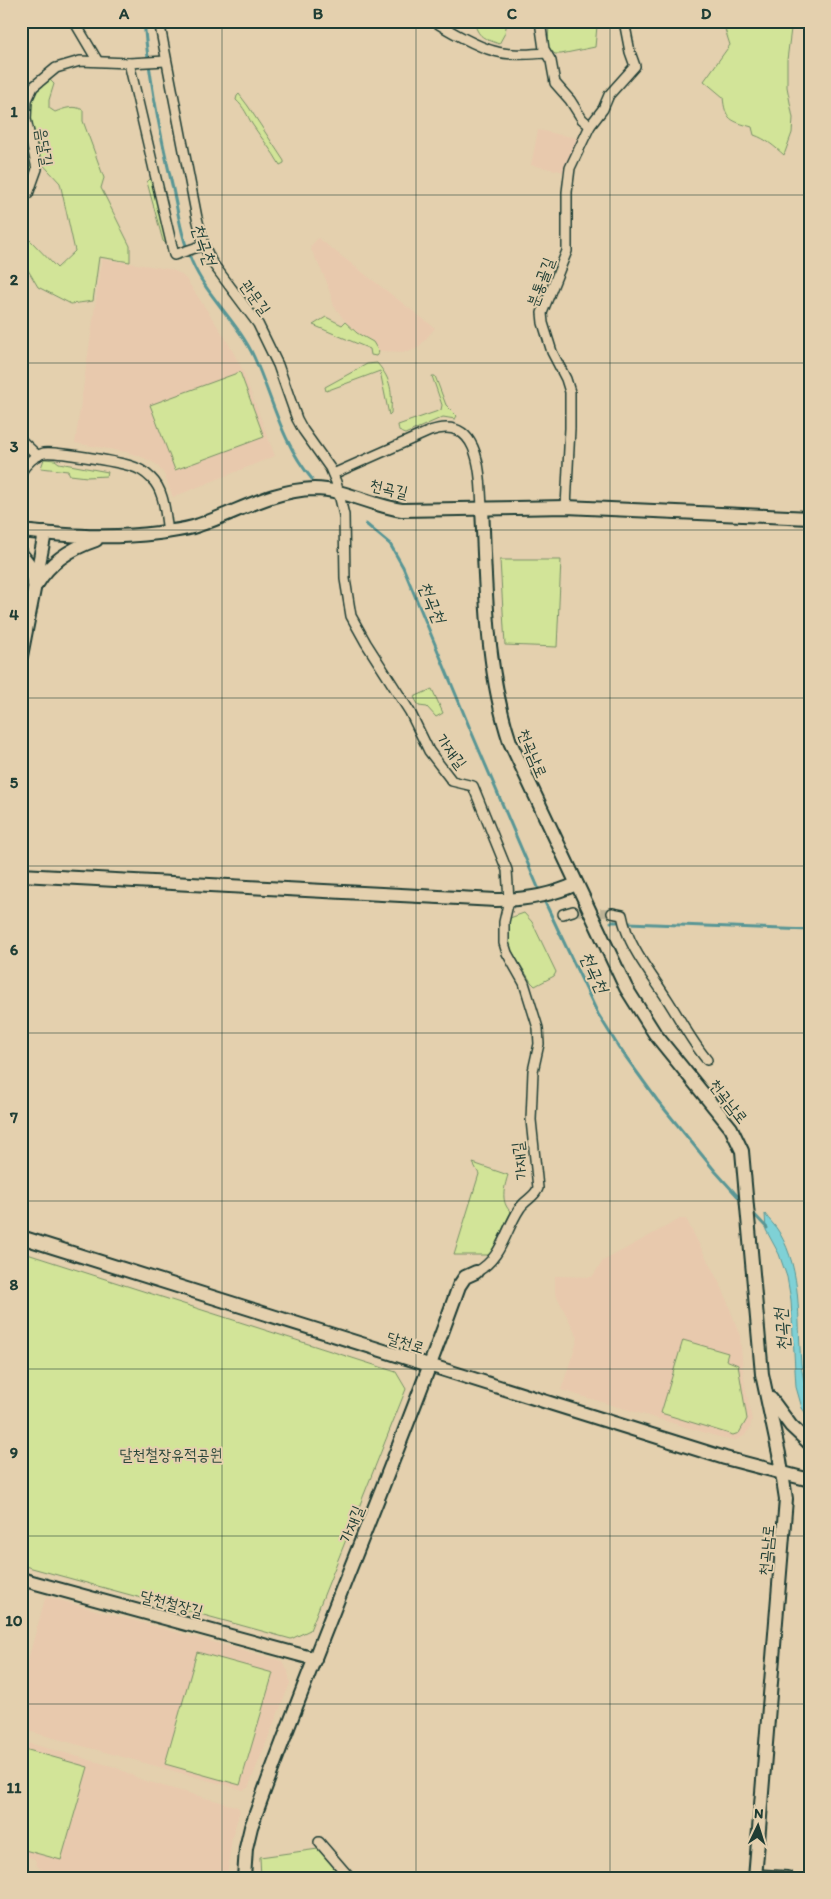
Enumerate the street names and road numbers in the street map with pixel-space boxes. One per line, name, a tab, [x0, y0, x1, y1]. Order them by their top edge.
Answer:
street label: 음달길	[32, 127, 57, 168]
street label: 분통골길	[523, 255, 558, 310]
street label: 관문길	[237, 276, 275, 319]
street label: 천곡길	[368, 475, 410, 502]
street label: 천곡남로	[514, 726, 551, 781]
street label: 가재길	[432, 730, 471, 773]
street label: 천곡남로	[705, 1075, 752, 1127]
street label: 가재길	[508, 1140, 531, 1181]
street label: 달천로	[385, 1327, 427, 1357]
street label: 가재길	[335, 1503, 368, 1546]
street label: 천곡남로	[755, 1524, 778, 1577]
street label: 달천철장길	[138, 1586, 206, 1621]

